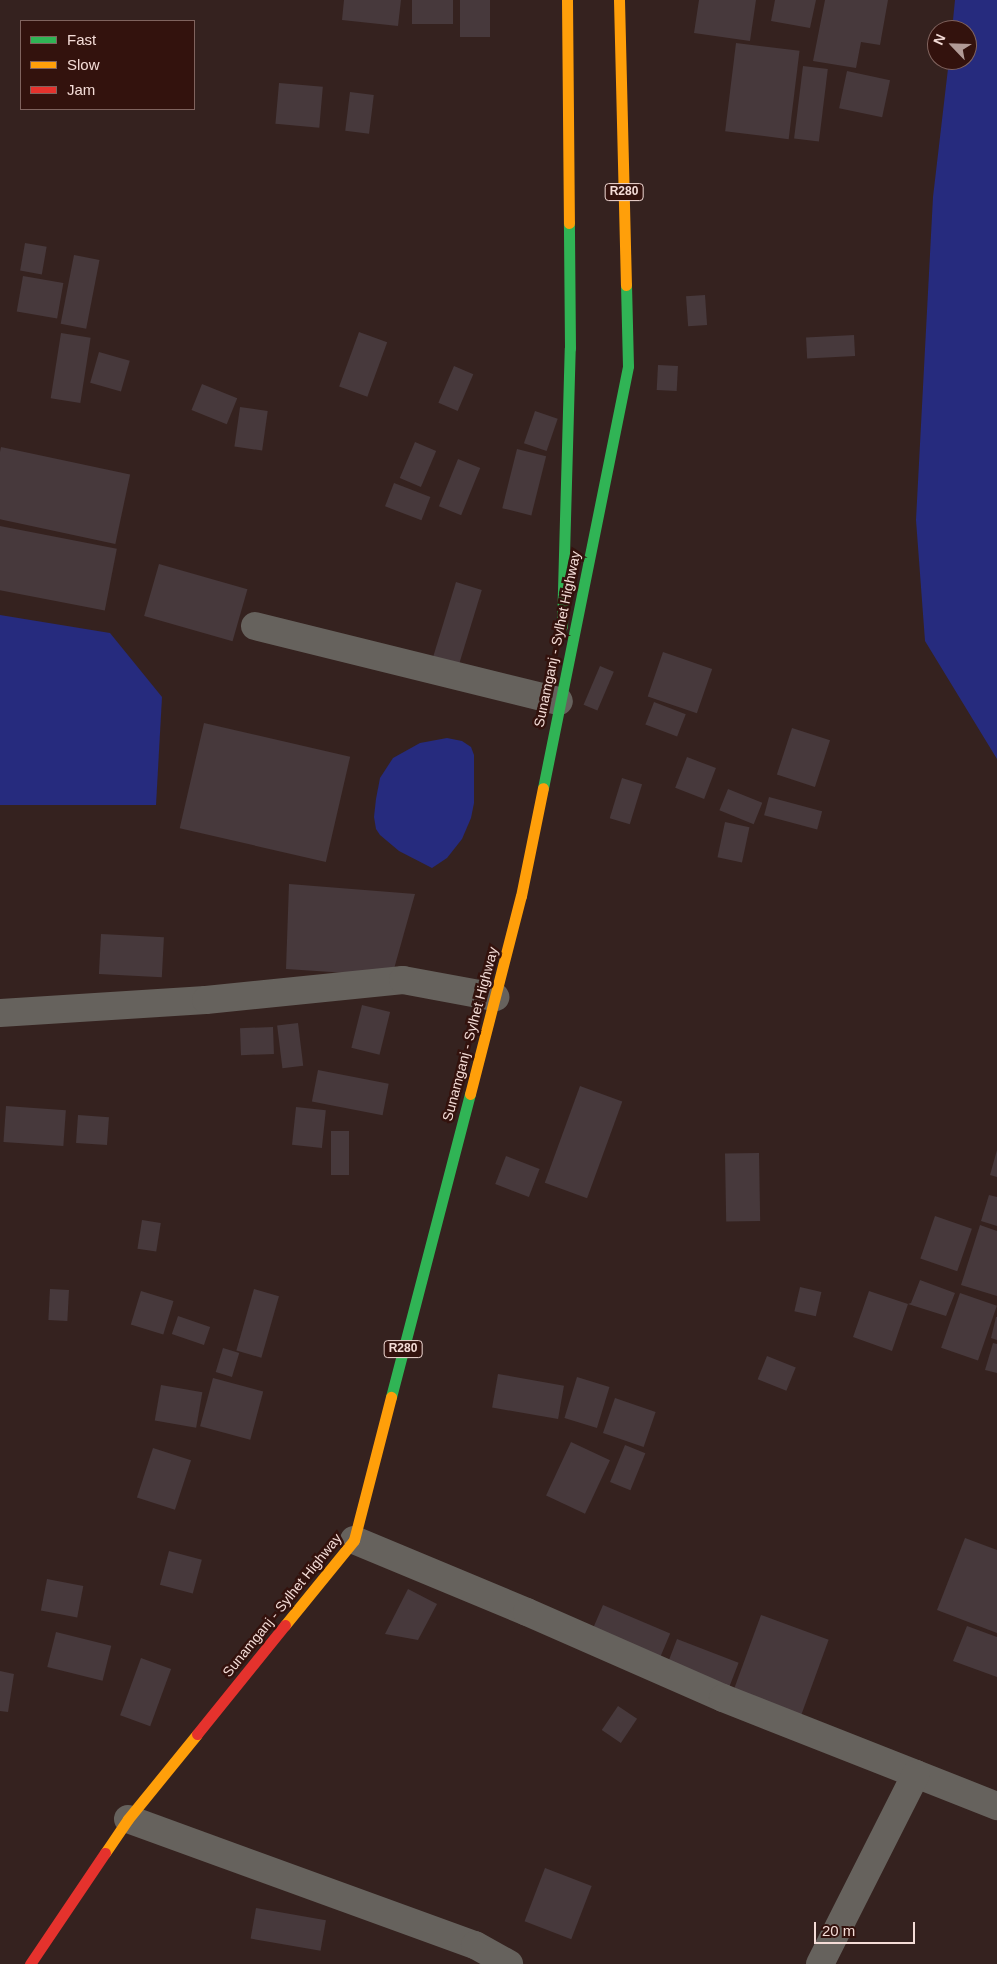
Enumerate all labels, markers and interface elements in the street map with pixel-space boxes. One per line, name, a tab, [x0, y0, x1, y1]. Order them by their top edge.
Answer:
legend	[20, 20, 195, 110]
north arrow	[927, 20, 977, 70]
text: Fast	[67, 31, 96, 48]
text: N	[930, 31, 949, 47]
text: Slow	[67, 56, 100, 73]
text: Jam	[67, 81, 95, 98]
road number: R280	[604, 182, 644, 202]
street label: Sunamganj - Sylhet Highway	[530, 549, 584, 729]
street label: Sunamganj - Sylhet Highway	[439, 945, 501, 1123]
road number: R280	[383, 1340, 423, 1358]
street label: Sunamganj - Sylhet Highway	[219, 1530, 345, 1680]
scale bar	[817, 1912, 918, 1944]
text: 20 m	[822, 1922, 855, 1939]

